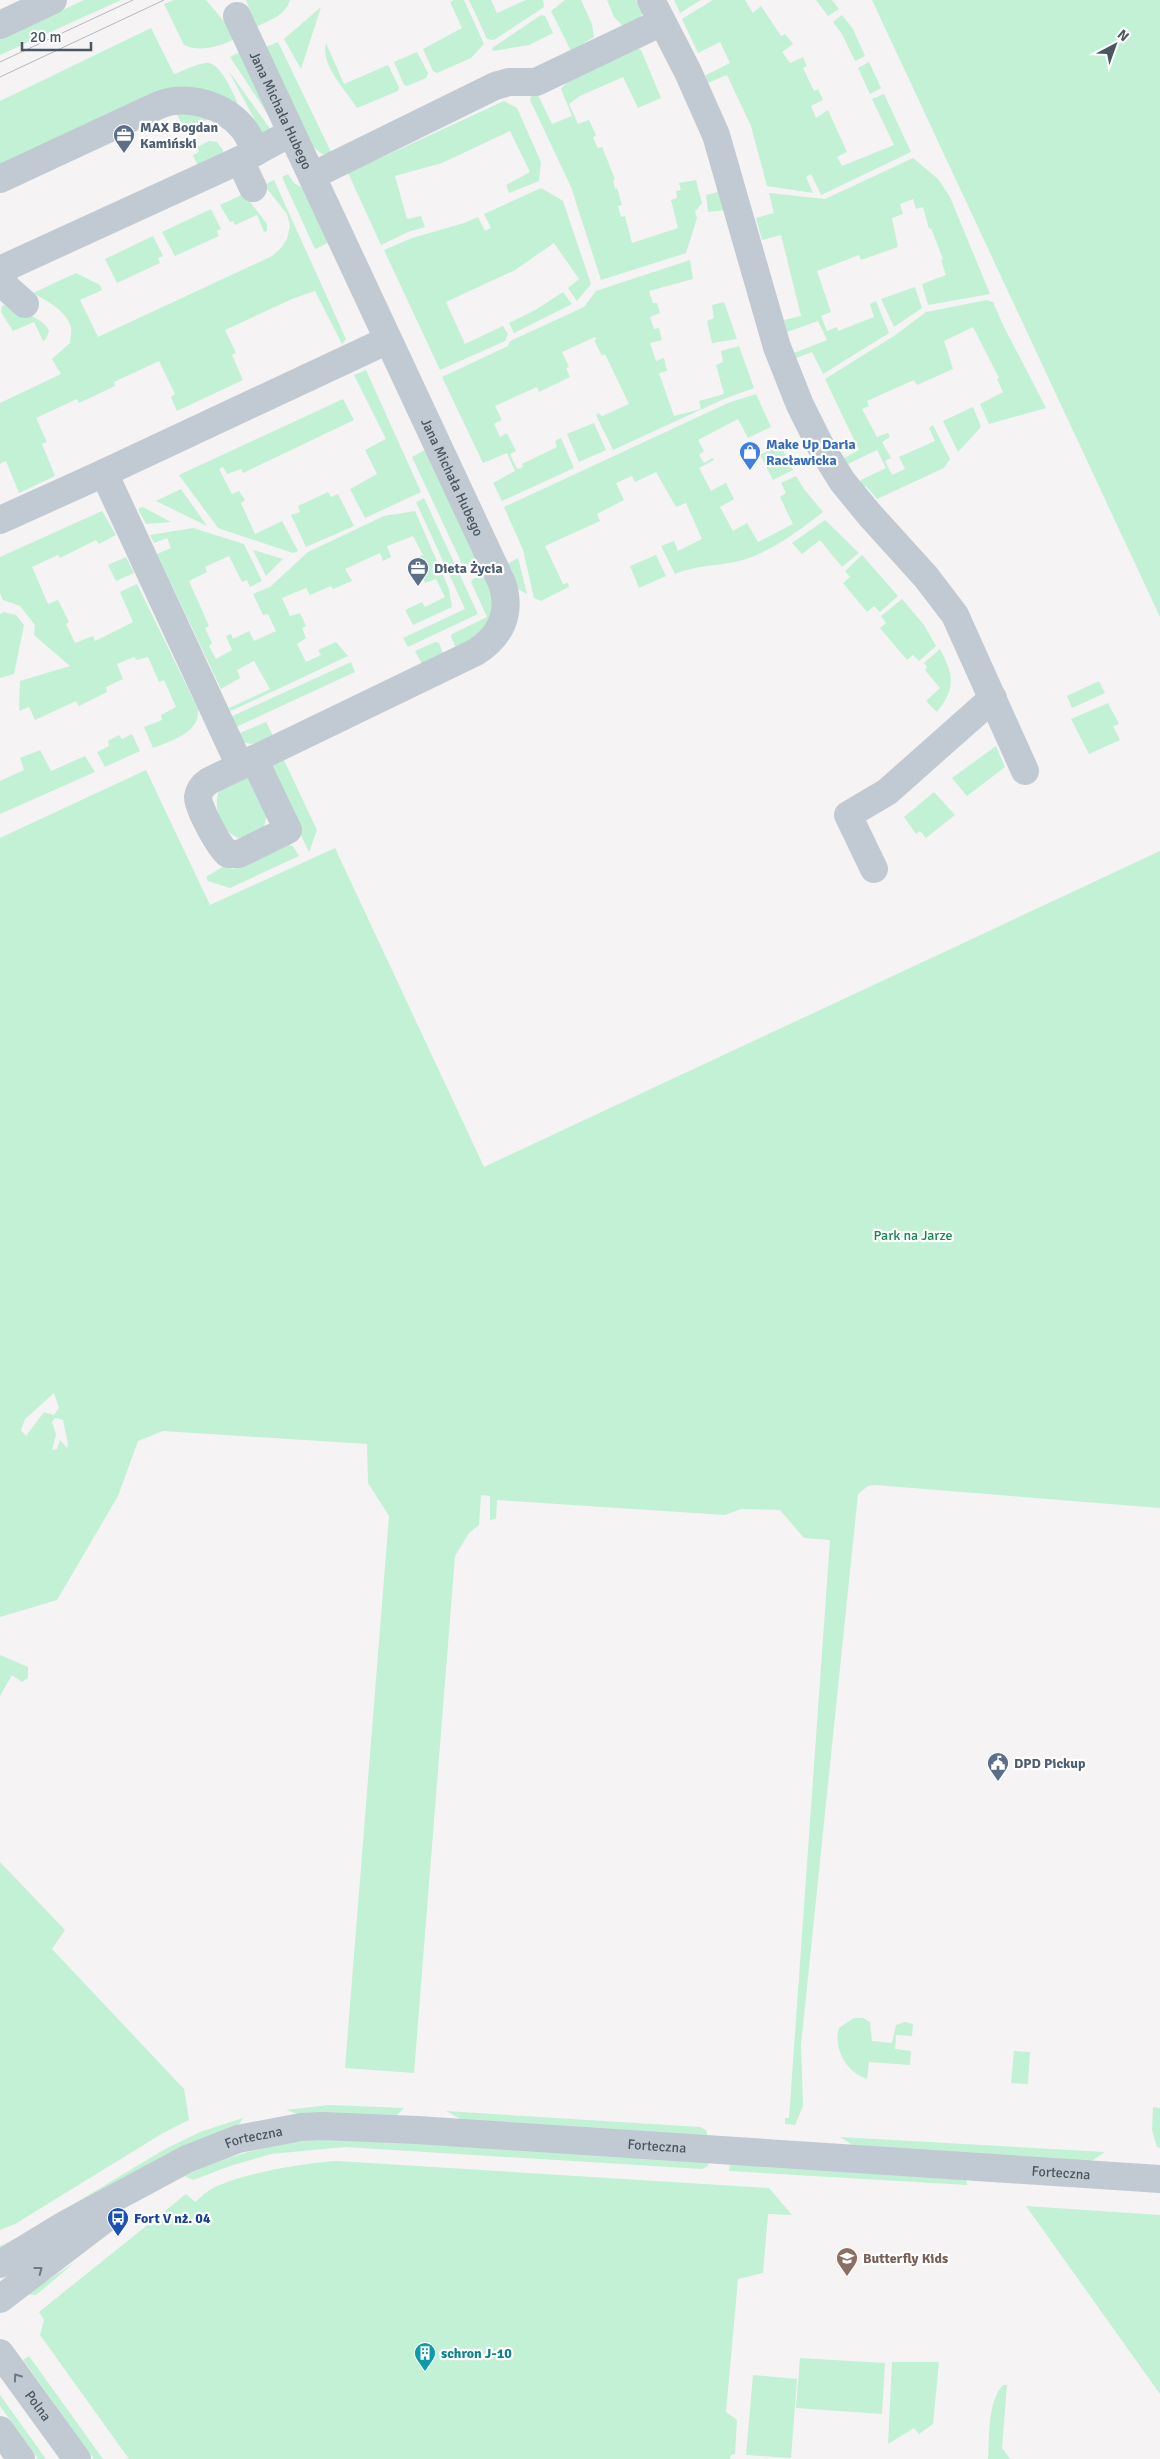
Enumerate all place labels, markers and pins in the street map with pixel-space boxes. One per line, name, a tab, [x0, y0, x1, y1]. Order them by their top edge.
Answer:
place label: MAX Bogdan Kamiński	[140, 119, 218, 152]
office icon: MAX Bogdan Kamiński	[112, 123, 136, 154]
place label: Make Up Daria Racławicka	[766, 436, 856, 469]
shop icon: Make Up Daria Racławicka	[738, 440, 762, 471]
office icon: Dieta Życia	[406, 556, 430, 587]
place label: Dieta Życia	[434, 560, 503, 577]
public building icon: DPD Pickup	[986, 1751, 1010, 1782]
place label: DPD Pickup	[1014, 1755, 1086, 1772]
bus stop icon: Fort V nż. 04	[106, 2206, 130, 2237]
place label: Fort V nż. 04	[134, 2210, 211, 2227]
school or university icon: Butterfly Kids	[835, 2246, 859, 2277]
place label: Butterfly Kids	[863, 2250, 948, 2267]
building icon: schron J-10	[413, 2341, 437, 2372]
place label: schron J-10	[441, 2345, 512, 2362]

